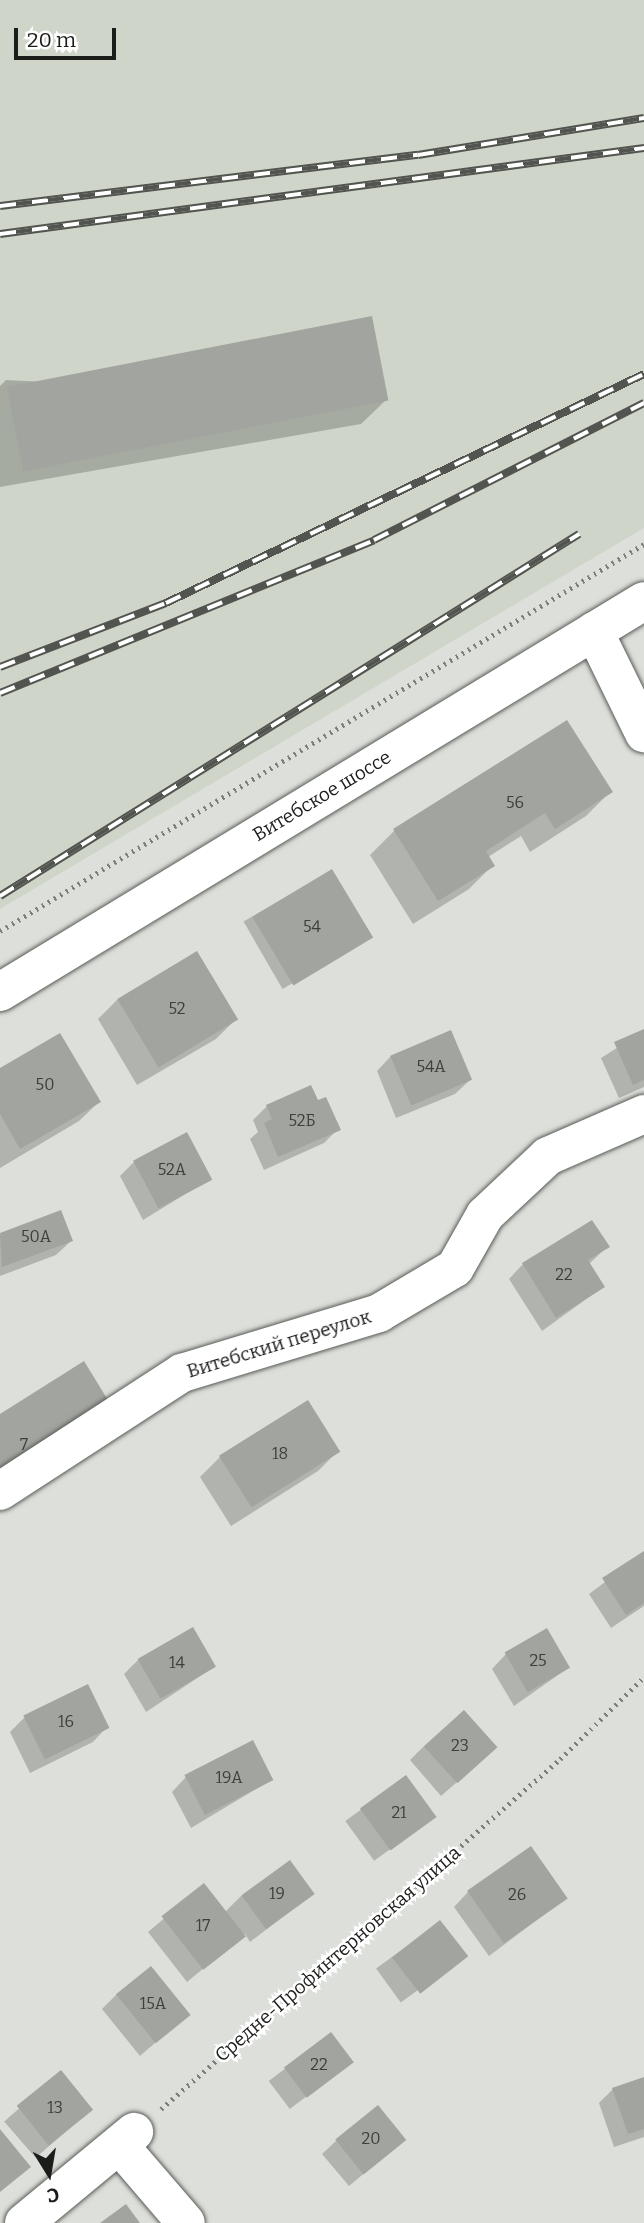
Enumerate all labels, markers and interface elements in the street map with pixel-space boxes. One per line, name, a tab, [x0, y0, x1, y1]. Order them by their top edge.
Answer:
scale bar	[18, 14, 119, 58]
text: 20 m	[27, 27, 76, 53]
street label: Витебское шоссе	[249, 746, 395, 846]
house number: 56	[506, 793, 524, 813]
house number: 54	[303, 917, 321, 937]
house number: 52	[169, 999, 185, 1019]
house number: 54А	[416, 1057, 446, 1077]
house number: 50	[36, 1075, 54, 1095]
house number: 52Б	[289, 1111, 315, 1131]
house number: 52А	[158, 1160, 186, 1180]
house number: 50А	[21, 1227, 51, 1247]
house number: 22	[555, 1265, 573, 1285]
street label: Витебский переулок	[184, 1305, 374, 1383]
house number: 7	[20, 1435, 28, 1455]
house number: 18	[272, 1444, 288, 1464]
house number: 25	[529, 1651, 547, 1671]
house number: 14	[169, 1653, 185, 1673]
house number: 16	[58, 1712, 74, 1732]
house number: 23	[451, 1736, 469, 1756]
house number: 19А	[215, 1768, 243, 1788]
house number: 21	[391, 1803, 407, 1823]
street label: Средне-Профинтерновская улица	[211, 1841, 465, 2067]
house number: 19	[269, 1884, 285, 1904]
house number: 26	[508, 1885, 526, 1905]
house number: 17	[196, 1916, 210, 1936]
house number: 15А	[140, 1994, 166, 2014]
house number: 22	[310, 2055, 328, 2075]
house number: 13	[47, 2098, 63, 2118]
house number: 20	[362, 2129, 380, 2149]
north arrow	[14, 2139, 84, 2209]
text: С	[45, 2183, 61, 2208]

